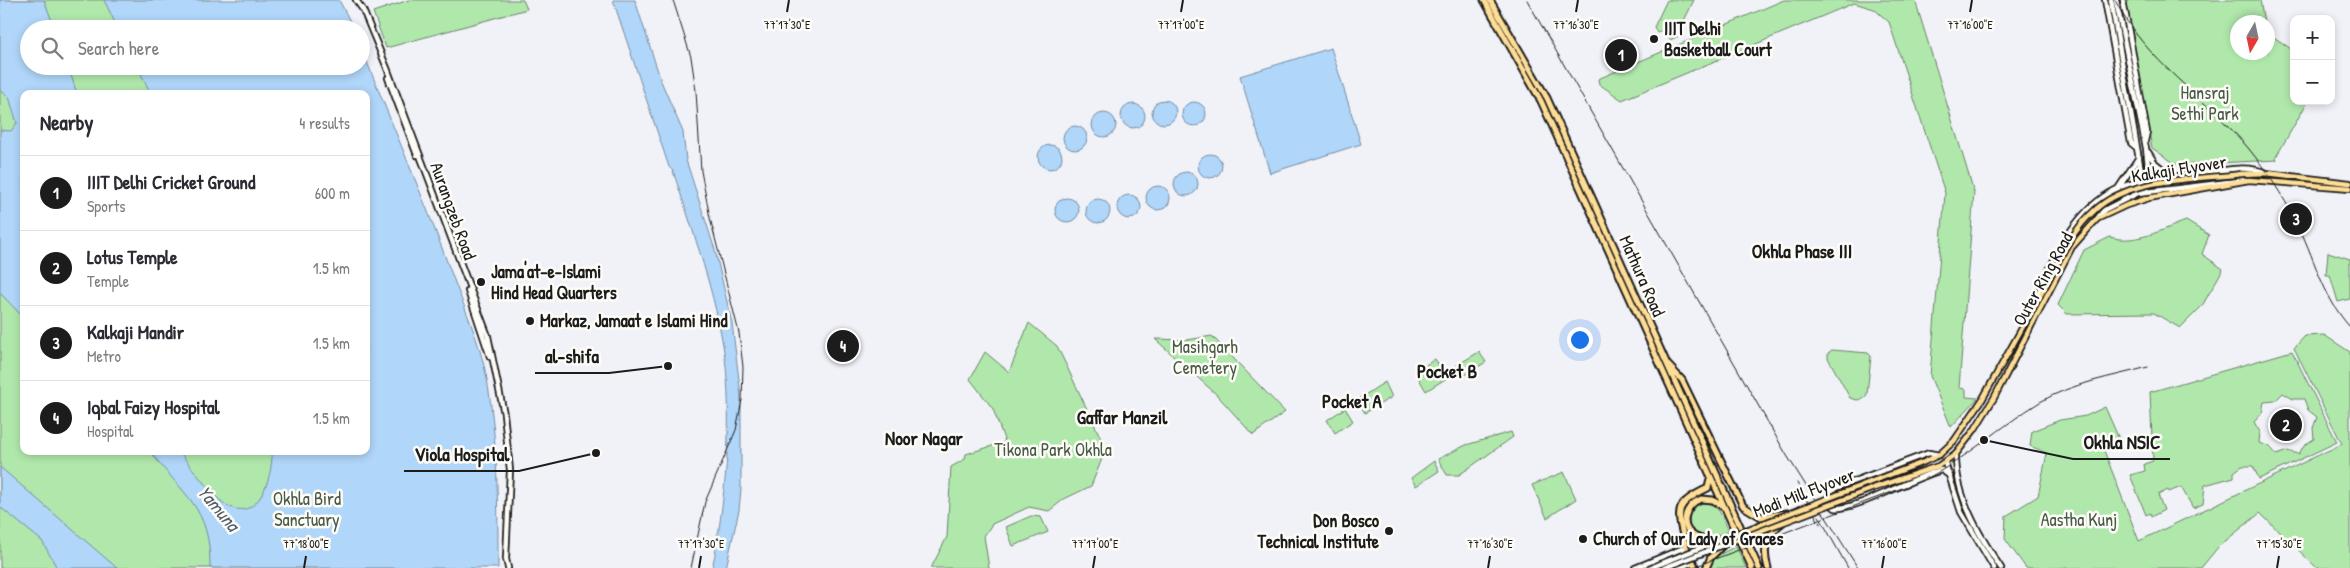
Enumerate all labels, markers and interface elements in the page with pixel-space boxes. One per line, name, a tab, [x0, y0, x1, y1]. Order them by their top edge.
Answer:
north arrow	[2230, 15, 2275, 60]
map controls	[2290, 15, 2335, 105]
button: +	[2290, 15, 2335, 60]
text: 77°17'30"E	[764, 16, 811, 33]
text: 77°17'00"E	[1158, 16, 1205, 33]
text: 77°16'30"E	[1553, 16, 1599, 33]
place label: IIIT Delhi Basketball Court	[1664, 16, 1773, 62]
text: 77°16'00"E	[1947, 16, 1993, 33]
search box	[20, 20, 370, 75]
marker: IIIT Delhi Basketball Court	[1648, 33, 1660, 45]
icon: search	[38, 34, 66, 62]
text: Search here	[78, 35, 159, 61]
pin: 1	[1605, 36, 1637, 74]
button: −	[2290, 60, 2335, 105]
park label: Hansraj Sethi Park	[2171, 80, 2239, 126]
text: Nearby	[40, 108, 93, 137]
text: 4 results	[299, 112, 350, 134]
street label: Kalkaji Flyover	[2130, 149, 2228, 188]
street label: Aurangzeb Road	[424, 159, 483, 263]
text: IIIT Delhi Cricket Ground	[87, 169, 255, 195]
text: 1	[53, 182, 59, 204]
text: 600 m	[315, 182, 350, 204]
text: Sports	[87, 195, 125, 217]
pin: 3	[2280, 200, 2312, 238]
street label: Outer Ring Road	[2007, 227, 2079, 330]
street label: Mathura Road	[1613, 231, 1671, 320]
district label: Okhla Phase III	[1752, 238, 1852, 264]
text: Lotus Temple	[87, 244, 178, 270]
text: 2	[52, 257, 60, 279]
text: 1.5 km	[313, 257, 350, 279]
place label: Jama'at-e-Islami Hind Head Quarters	[491, 259, 617, 305]
text: Temple	[87, 270, 129, 292]
marker: Jama'at-e-Islami Hind Head Quarters	[475, 276, 487, 288]
place label: Markaz, Jamaat e Islami Hind	[540, 308, 727, 333]
marker: Markaz, Jamaat e Islami Hind	[524, 315, 536, 327]
text: Kalkaji Mandir	[87, 319, 184, 345]
pin: 4	[827, 327, 859, 365]
your location	[1567, 327, 1593, 353]
text: 3	[52, 332, 60, 354]
text: 1.5 km	[313, 332, 350, 354]
park label: Masihgarh Cemetery	[1172, 334, 1238, 380]
callout: al-shifa	[535, 339, 609, 373]
text: al-shifa	[545, 343, 600, 369]
text: Metro	[87, 345, 121, 367]
district label: Pocket B	[1417, 358, 1477, 384]
district label: Pocket A	[1322, 388, 1383, 414]
text: Iqbal Faizy Hospital	[87, 394, 220, 420]
district label: Gaffar Manzil	[1077, 404, 1168, 430]
pin: 2	[2270, 406, 2302, 444]
text: 4	[53, 407, 59, 429]
text: 1.5 km	[313, 407, 350, 429]
text: Hospital	[87, 420, 134, 442]
district label: Noor Nagar	[885, 425, 964, 452]
callout: Okhla NSIC	[2073, 425, 2170, 459]
text: Okhla NSIC	[2083, 429, 2161, 455]
callout: Viola Hospital	[404, 437, 519, 471]
park label: Tikona Park Okhla	[994, 437, 1112, 462]
text: Viola Hospital	[415, 441, 510, 468]
street label: Modi Mill Flyover	[1749, 462, 1859, 523]
water label: Yamuna	[192, 480, 247, 538]
park label: Okhla Bird Sanctuary	[273, 486, 341, 532]
park label: Aastha Kunj	[2041, 507, 2117, 532]
place label: Don Bosco Technical Institute	[1256, 508, 1380, 554]
marker: Don Bosco Technical Institute	[1383, 525, 1395, 537]
place label: Church of Our Lady of Graces	[1593, 526, 1784, 552]
marker: Church of Our Lady of Graces	[1577, 533, 1589, 545]
text: 77°18'00"E	[283, 535, 330, 552]
text: 77°17'30"E	[678, 535, 725, 552]
text: 77°17'00"E	[1072, 535, 1119, 552]
text: 77°16'30"E	[1467, 535, 1513, 552]
text: 77°16'00"E	[1861, 535, 1907, 552]
text: 77°15'30"E	[2256, 535, 2303, 552]

